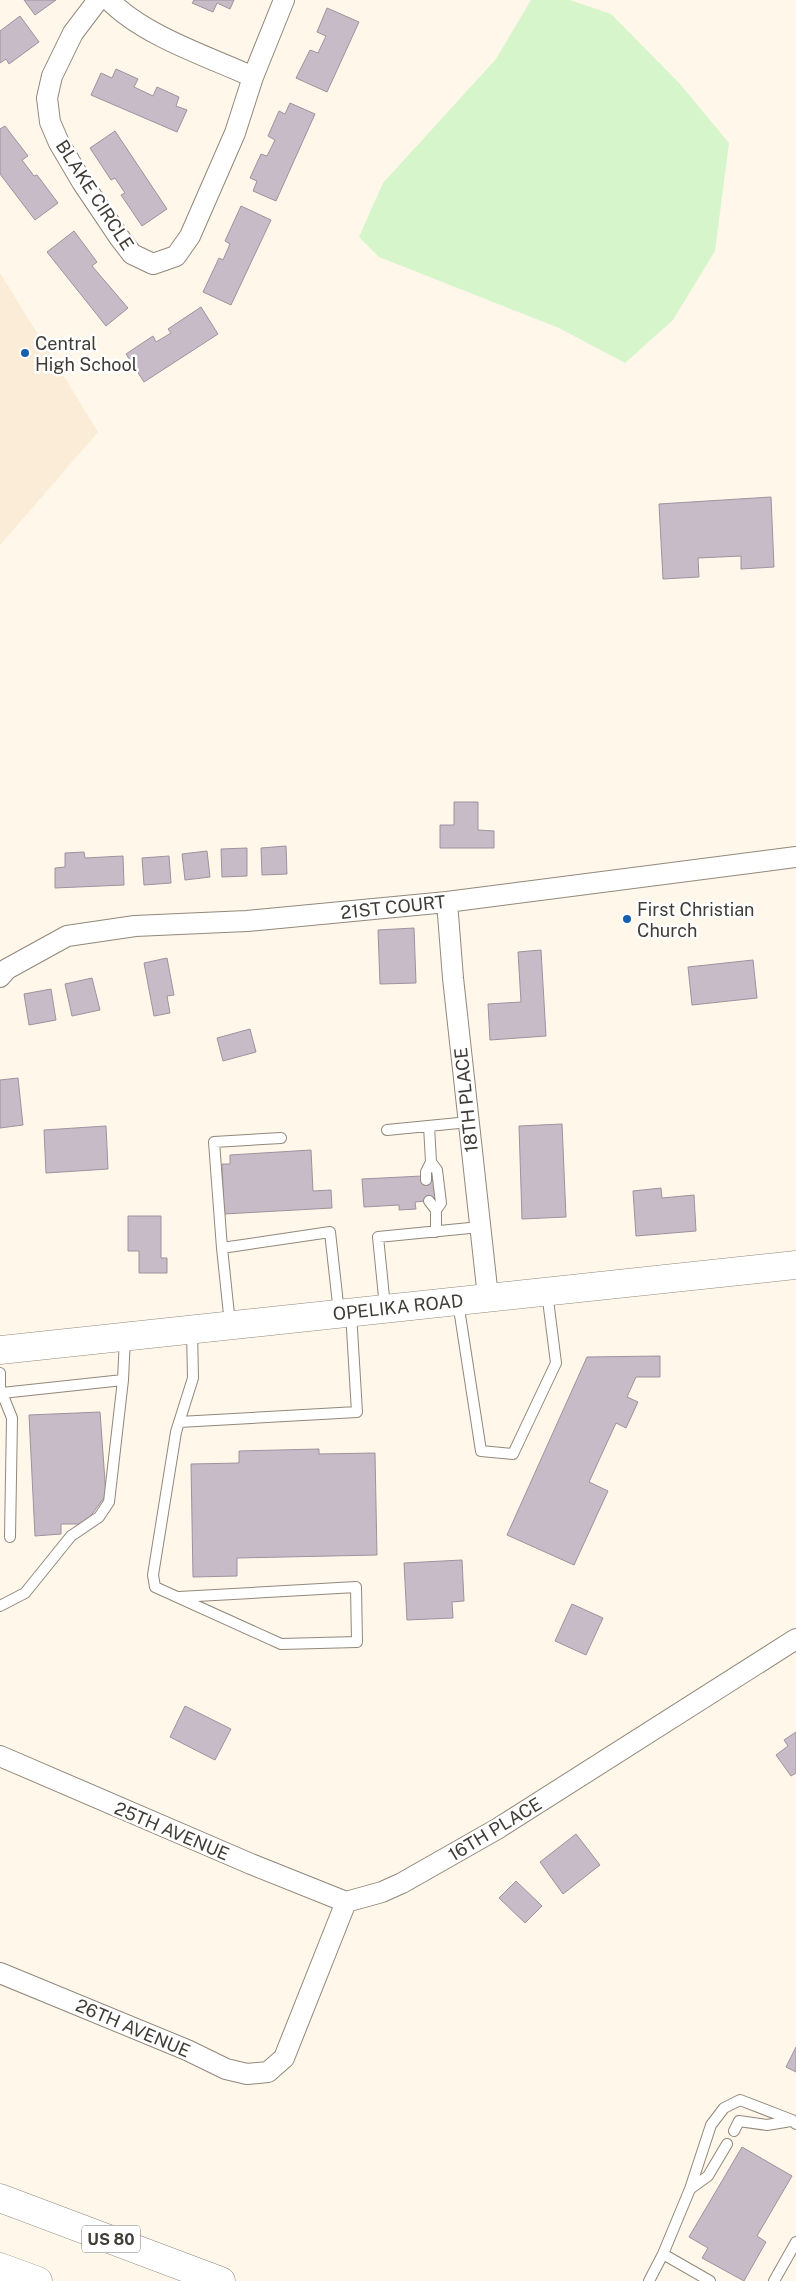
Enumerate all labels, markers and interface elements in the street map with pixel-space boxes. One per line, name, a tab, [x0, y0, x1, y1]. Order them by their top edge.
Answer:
street label: BLAKE CIRCLE	[52, 136, 138, 254]
place label: Central High School	[35, 333, 137, 375]
marker: Central High School	[19, 347, 31, 359]
street label: 21ST COURT	[339, 891, 447, 923]
place label: First Christian Church	[637, 899, 755, 941]
marker: First Christian Church	[621, 913, 633, 925]
street label: 18TH PLACE	[450, 1046, 482, 1154]
street label: OPELIKA ROAD	[332, 1290, 464, 1324]
street label: 16TH PLACE	[444, 1793, 546, 1865]
street label: 25TH AVENUE	[112, 1797, 232, 1865]
street label: 26TH AVENUE	[73, 1994, 193, 2062]
road number: US 80	[82, 2226, 140, 2252]

